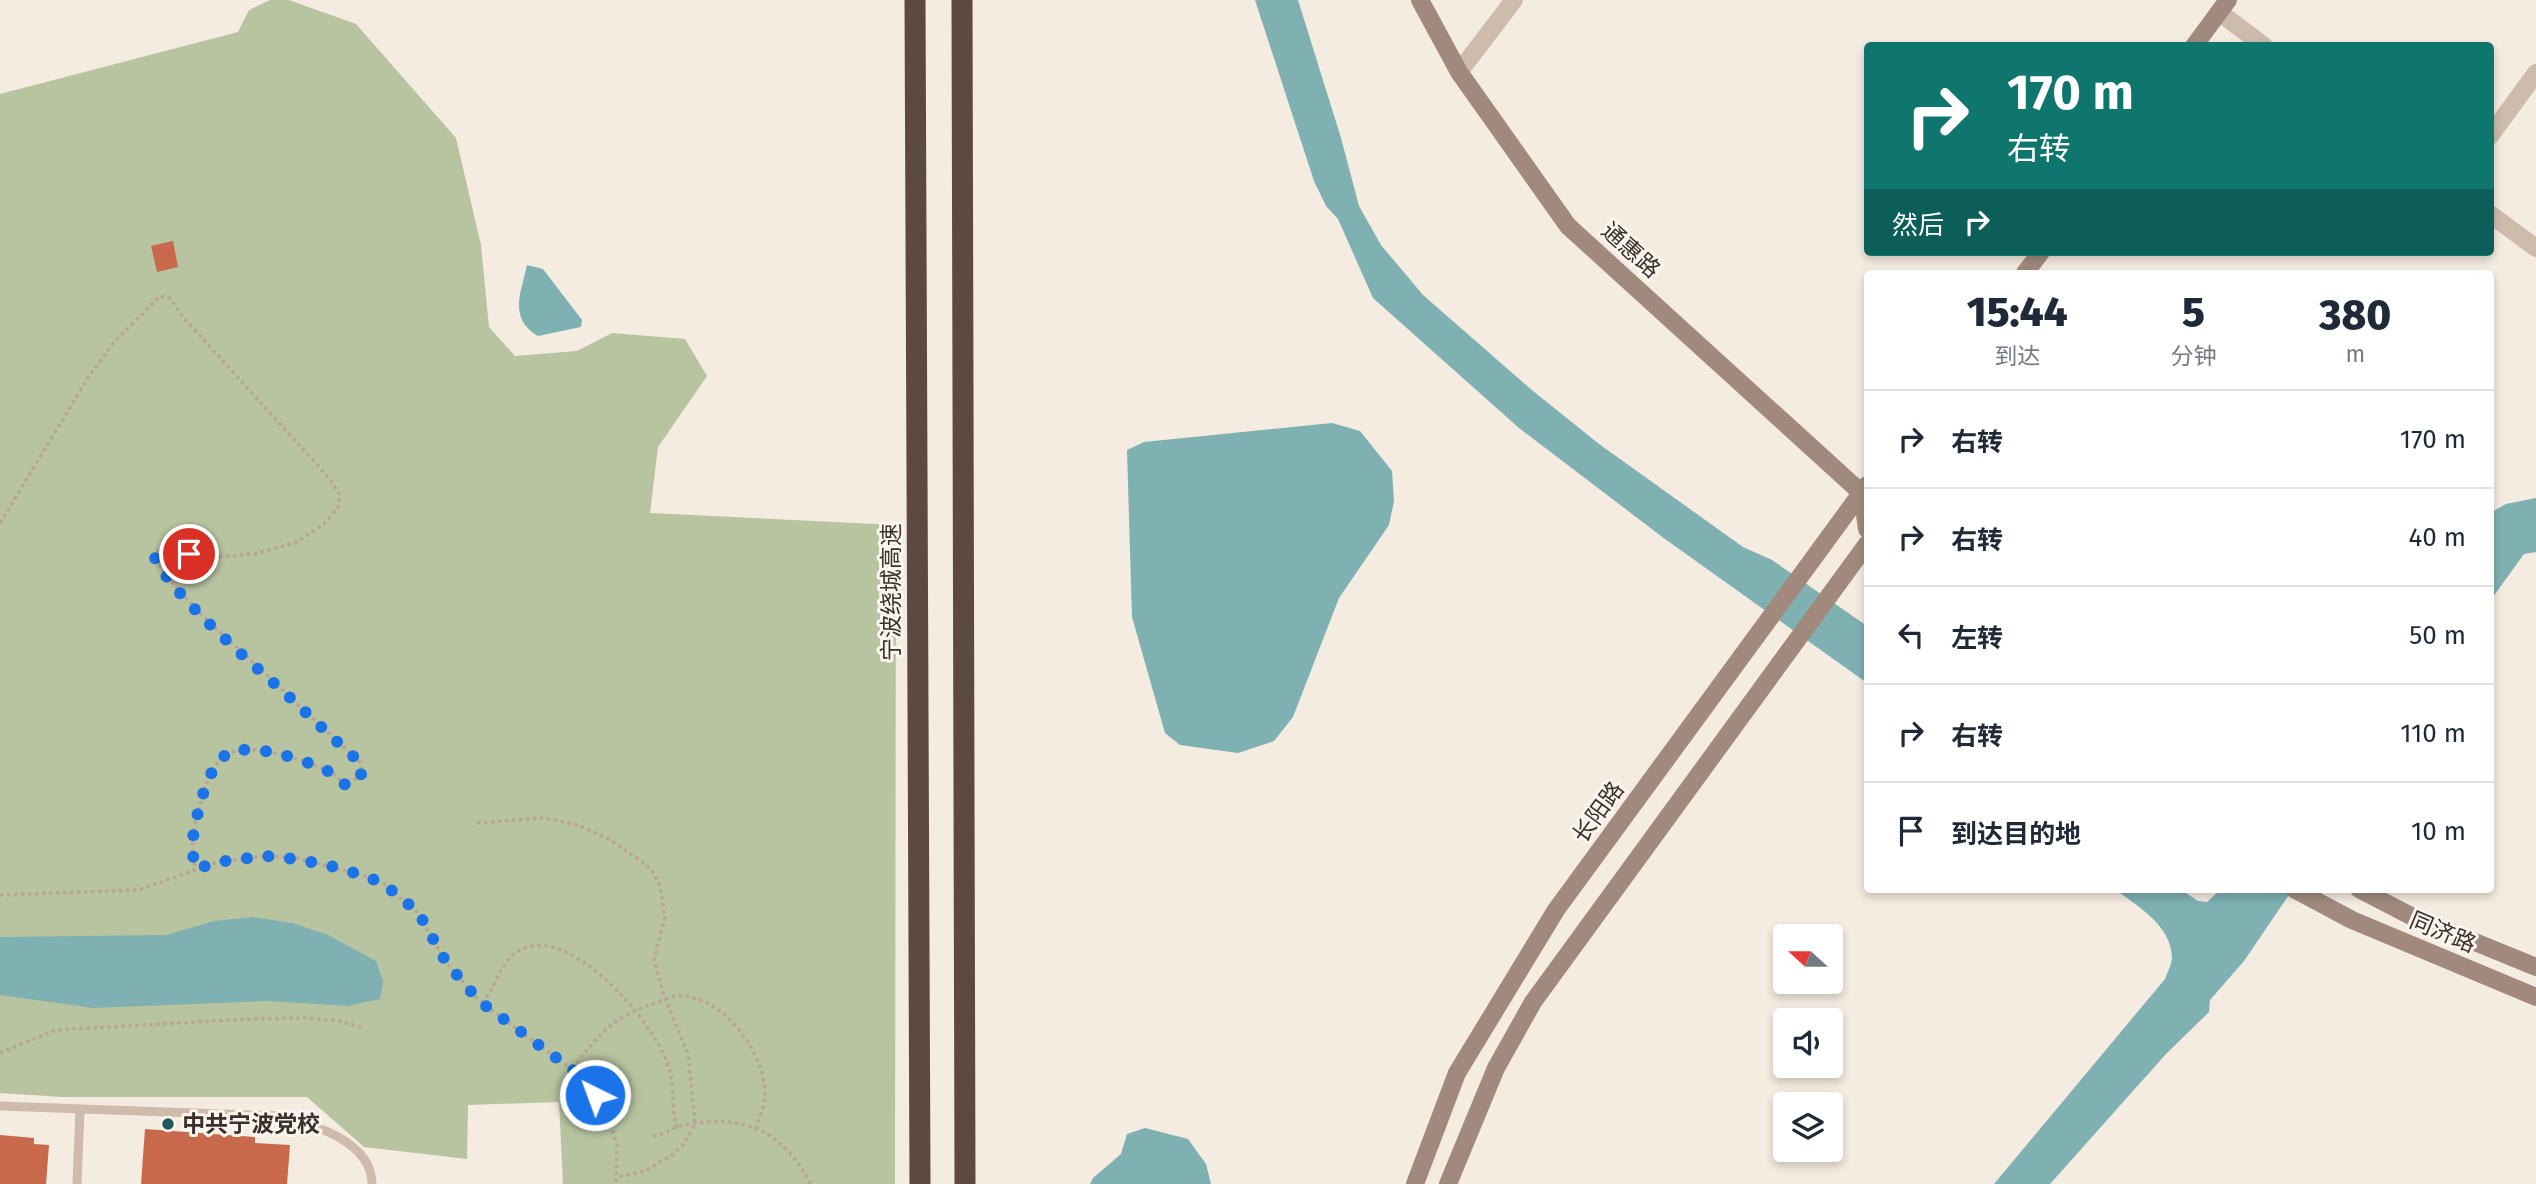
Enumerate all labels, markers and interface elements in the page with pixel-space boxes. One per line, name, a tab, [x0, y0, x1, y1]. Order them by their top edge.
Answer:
text: 170 m	[2007, 63, 2134, 122]
icon: right	[1892, 70, 1983, 161]
text: 右转	[2007, 130, 2071, 168]
icon: right	[1958, 203, 1996, 241]
text: 然后	[1892, 210, 1944, 241]
street label: 通惠路	[1596, 217, 1666, 283]
text: 15:44	[1967, 287, 2068, 337]
text: 5	[2182, 287, 2205, 337]
text: 380	[2319, 290, 2391, 340]
text: m	[2345, 340, 2365, 368]
text: 到达	[1994, 342, 2040, 370]
text: 分钟	[2171, 342, 2217, 370]
icon: right	[1892, 420, 1930, 458]
text: 170 m	[2400, 424, 2466, 455]
text: 右转	[1951, 427, 2003, 458]
icon: right	[1892, 518, 1930, 556]
text: 40 m	[2408, 522, 2466, 553]
street label: 宁波绕城高速	[877, 523, 905, 661]
pin	[159, 524, 219, 584]
text: 右转	[1951, 525, 2003, 556]
icon: arrive	[170, 535, 208, 573]
icon: left	[1892, 616, 1930, 654]
text: 50 m	[2409, 620, 2466, 651]
text: 左转	[1951, 623, 2003, 654]
icon: right	[1892, 714, 1930, 752]
text: 110 m	[2400, 718, 2466, 749]
text: 右转	[1951, 721, 2003, 752]
street label: 长阳路	[1566, 776, 1630, 848]
icon: arrive	[1892, 812, 1930, 850]
text: 10 m	[2411, 816, 2466, 847]
text: 到达目的地	[1951, 819, 2081, 850]
street label: 同济路	[2406, 906, 2480, 958]
north arrow	[1773, 924, 1843, 994]
map controls	[1773, 924, 1843, 1162]
button: sound	[1773, 1008, 1843, 1078]
position arrow	[558, 1058, 632, 1132]
button: layers	[1773, 1092, 1843, 1162]
place label: 中共宁波党校	[182, 1110, 320, 1138]
marker: 中共宁波党校	[160, 1116, 176, 1132]

